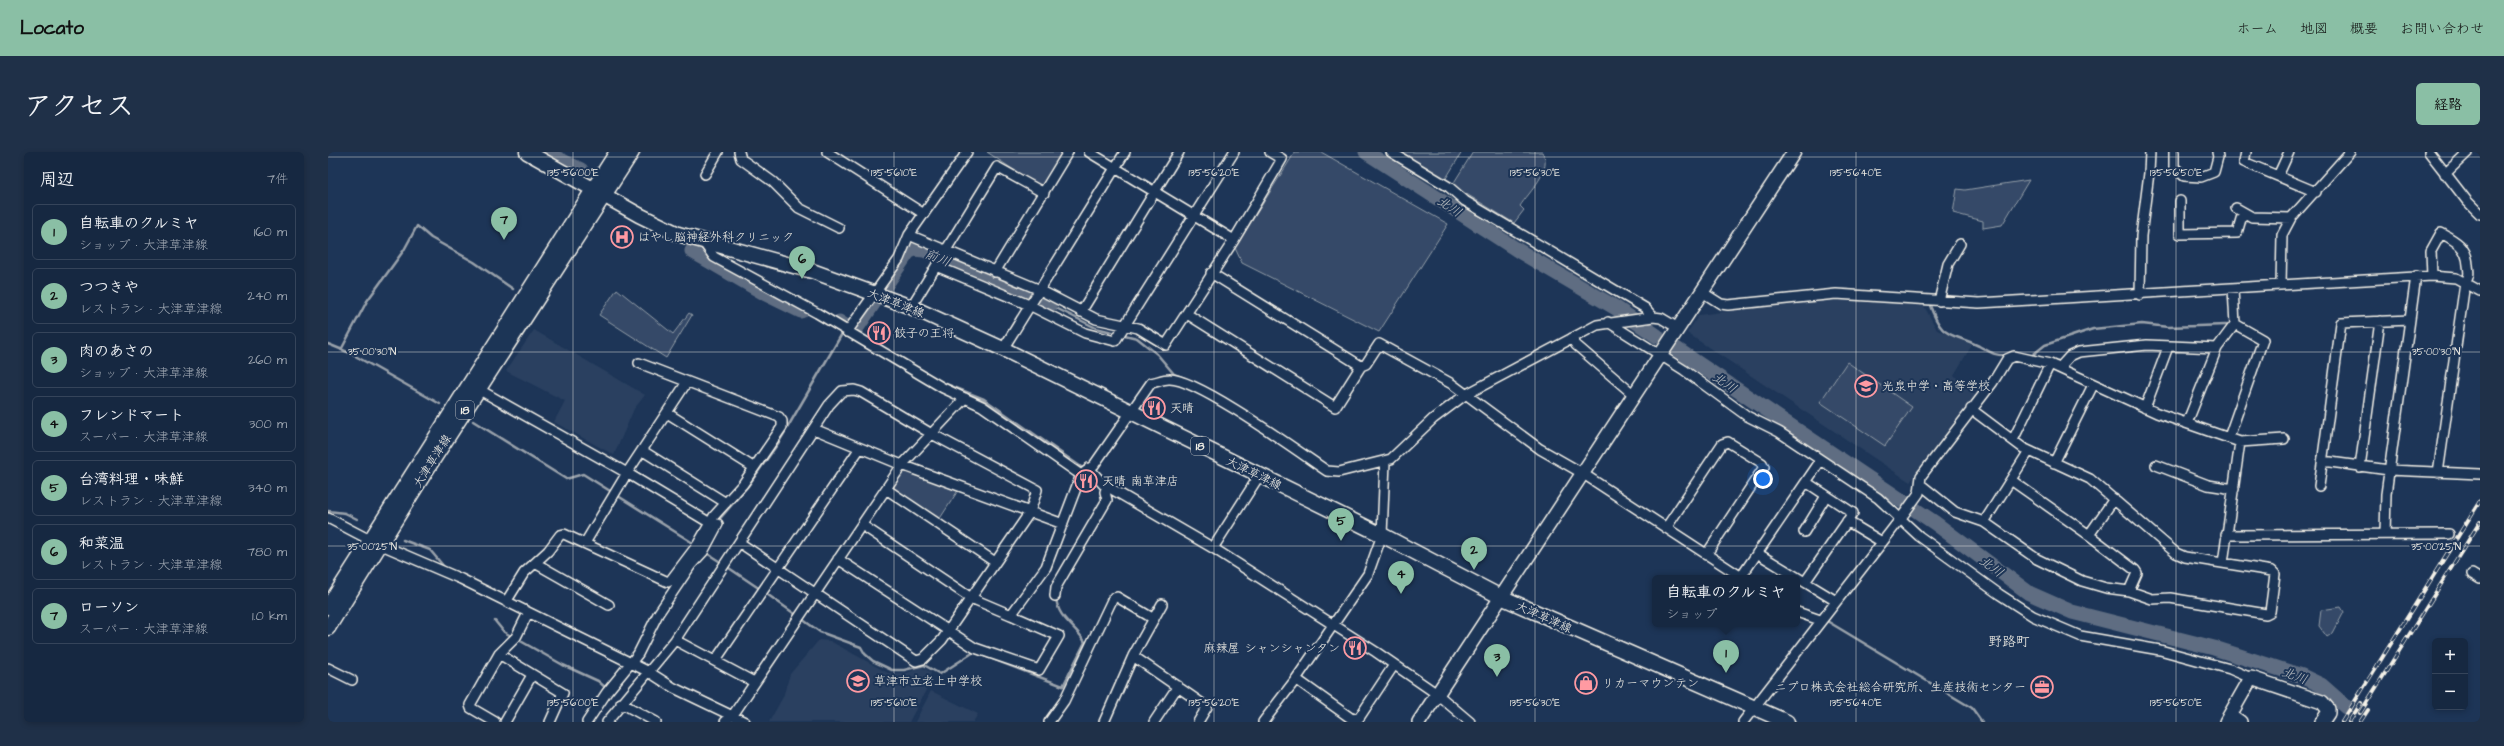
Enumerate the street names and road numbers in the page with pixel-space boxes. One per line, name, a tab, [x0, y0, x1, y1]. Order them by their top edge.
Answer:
street label: 大津草津線	[865, 285, 927, 322]
road number: 18	[456, 401, 474, 419]
street label: 大津草津線	[409, 431, 456, 491]
road number: 18	[1191, 437, 1209, 455]
street label: 大津草津線	[1223, 453, 1284, 494]
street label: 大津草津線	[1513, 597, 1575, 637]

